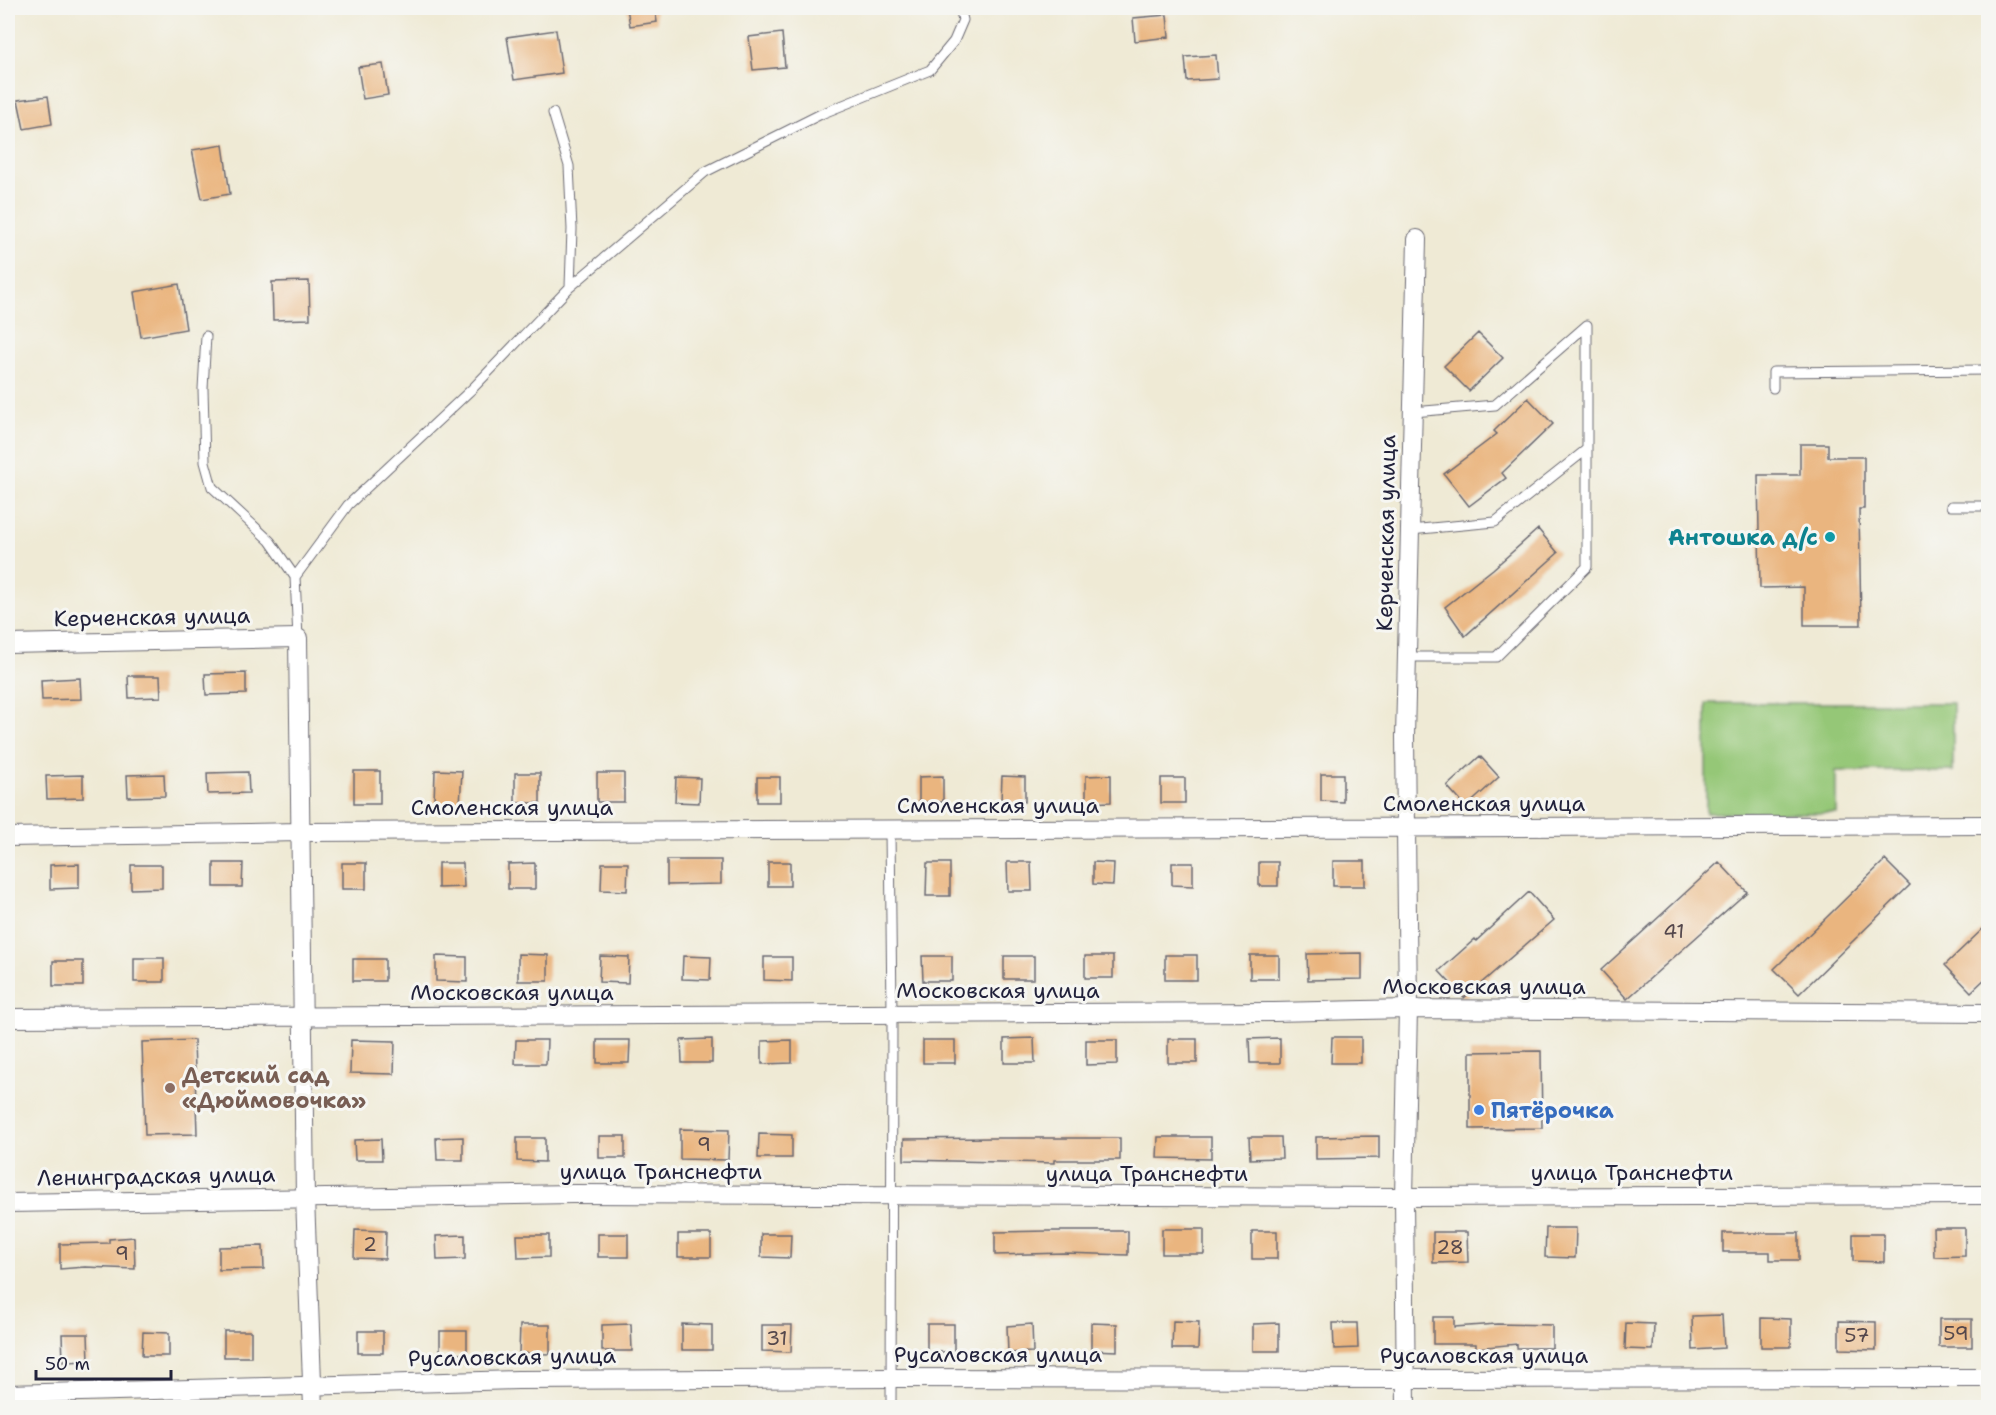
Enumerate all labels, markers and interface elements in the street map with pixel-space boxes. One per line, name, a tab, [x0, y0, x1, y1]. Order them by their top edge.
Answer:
street label: Керченская улица	[1370, 434, 1402, 632]
place label: Антошка д/с	[1668, 523, 1818, 552]
marker: Антошка д/с	[1823, 530, 1837, 544]
street label: Керченская улица	[53, 601, 251, 633]
street label: Смоленская улица	[1383, 789, 1586, 818]
street label: Смоленская улица	[897, 791, 1100, 820]
street label: Смоленская улица	[411, 793, 614, 822]
house number: 41	[1663, 918, 1685, 944]
street label: Московская улица	[1382, 972, 1586, 1001]
street label: Московская улица	[896, 976, 1100, 1005]
street label: Московская улица	[410, 978, 614, 1007]
place label: Детский сад «Дюймовочка»	[182, 1061, 366, 1115]
marker: Детский сад «Дюймовочка»	[163, 1081, 177, 1095]
place label: Пятёрочка	[1491, 1096, 1614, 1125]
marker: Пятёрочка	[1472, 1103, 1486, 1117]
house number: 9	[697, 1131, 711, 1157]
street label: улица Транснефти	[560, 1157, 762, 1186]
street label: улица Транснефти	[1531, 1158, 1733, 1187]
street label: Ленинградская улица	[37, 1159, 276, 1193]
street label: улица Транснефти	[1046, 1159, 1248, 1188]
house number: 2	[363, 1231, 377, 1257]
house number: 28	[1436, 1234, 1464, 1260]
house number: 9	[115, 1240, 129, 1266]
house number: 59	[1943, 1320, 1969, 1346]
house number: 57	[1844, 1322, 1870, 1348]
house number: 31	[766, 1325, 788, 1351]
street label: Русаловская улица	[894, 1340, 1102, 1369]
street label: Русаловская улица	[408, 1341, 617, 1373]
street label: Русаловская улица	[1380, 1341, 1588, 1370]
scale bar	[36, 1343, 171, 1381]
text: 50 m	[45, 1352, 90, 1376]

